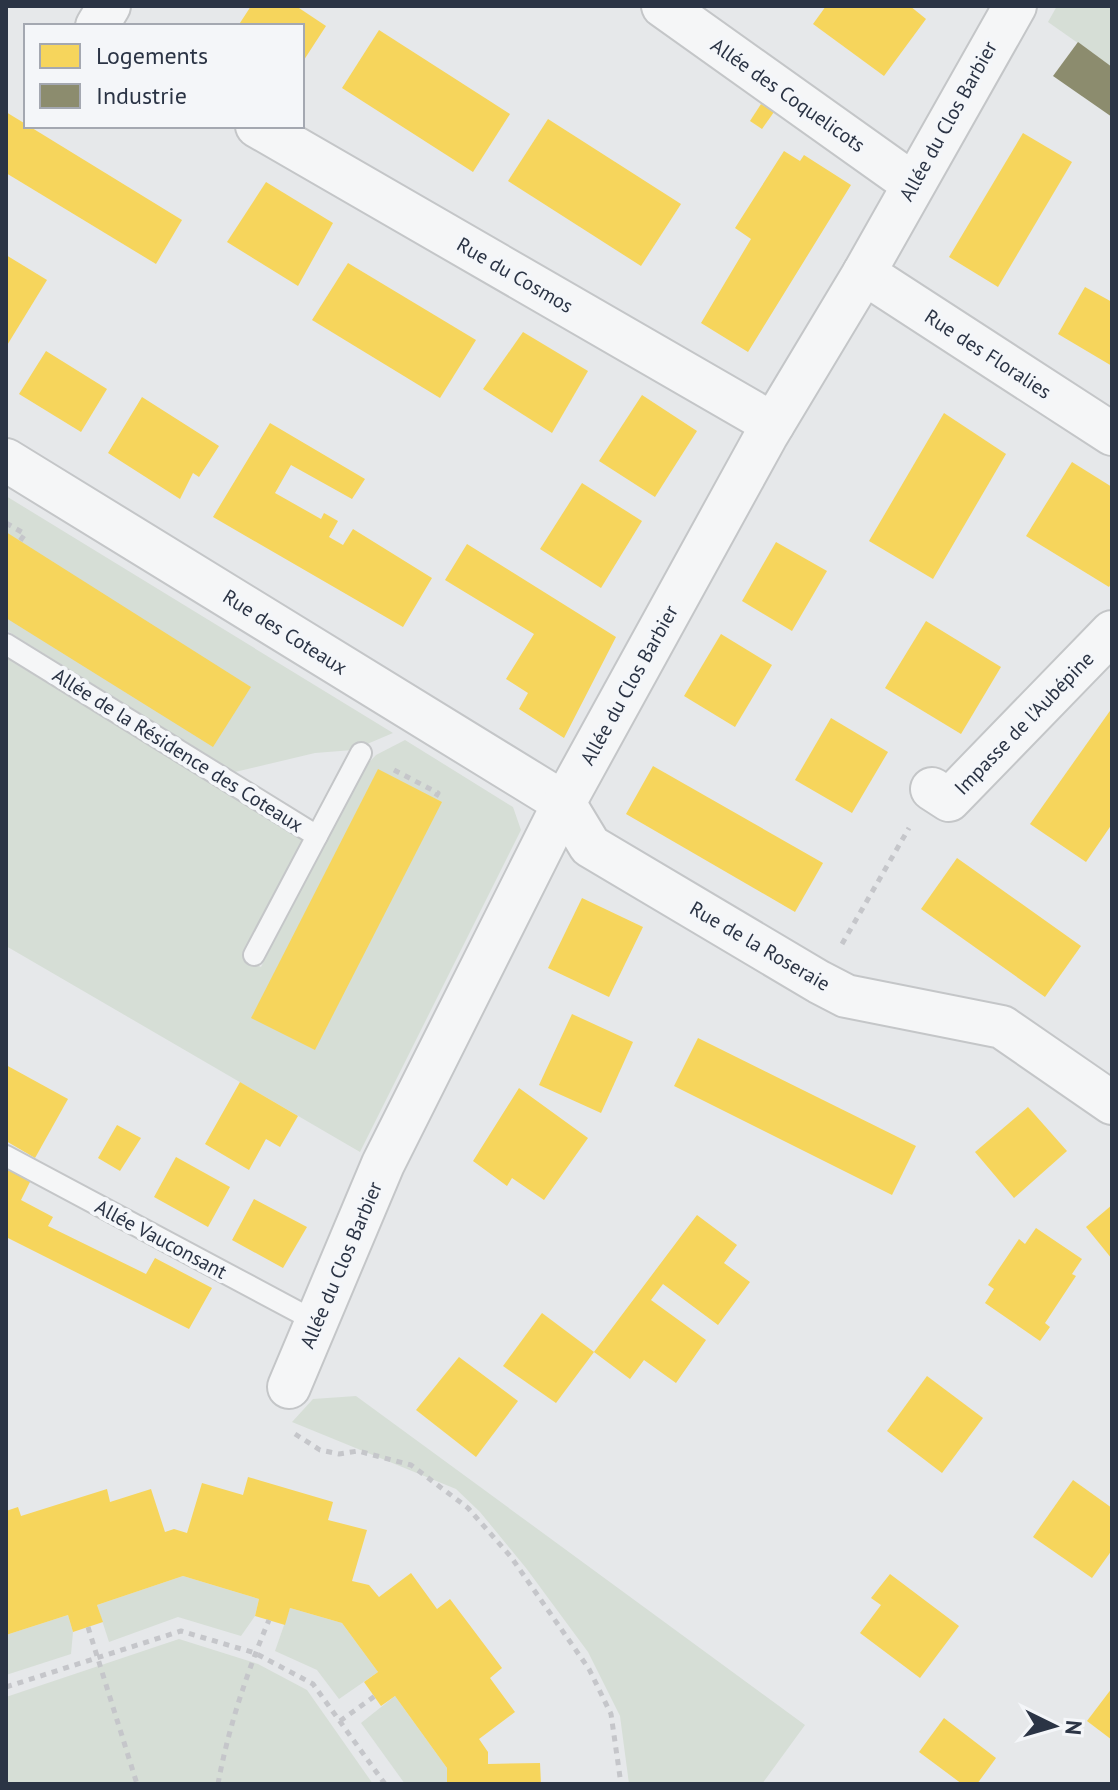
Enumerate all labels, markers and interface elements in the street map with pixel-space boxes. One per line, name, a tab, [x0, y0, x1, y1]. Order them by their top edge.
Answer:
legend	[24, 24, 304, 128]
street label: Allée des Coquelicots	[706, 32, 870, 158]
street label: Allée du Clos Barbier	[893, 36, 1003, 206]
text: Logements	[96, 40, 208, 71]
text: Industrie	[96, 80, 187, 111]
street label: Rue du Cosmos	[452, 231, 578, 319]
street label: Rue des Floralies	[920, 303, 1056, 405]
street label: Rue des Coteaux	[218, 583, 352, 681]
street label: Allée du Clos Barbier	[574, 600, 684, 770]
street label: Impasse de l'Aubépine	[949, 646, 1099, 800]
street label: Allée de la Résidence des Coteaux	[48, 662, 308, 838]
street label: Rue de la Roseraie	[685, 895, 835, 997]
street label: Allée du Clos Barbier	[294, 1177, 388, 1352]
street label: Allée Vauconsant	[91, 1193, 232, 1285]
north arrow	[1014, 1686, 1094, 1766]
text: N	[1059, 1719, 1089, 1736]

